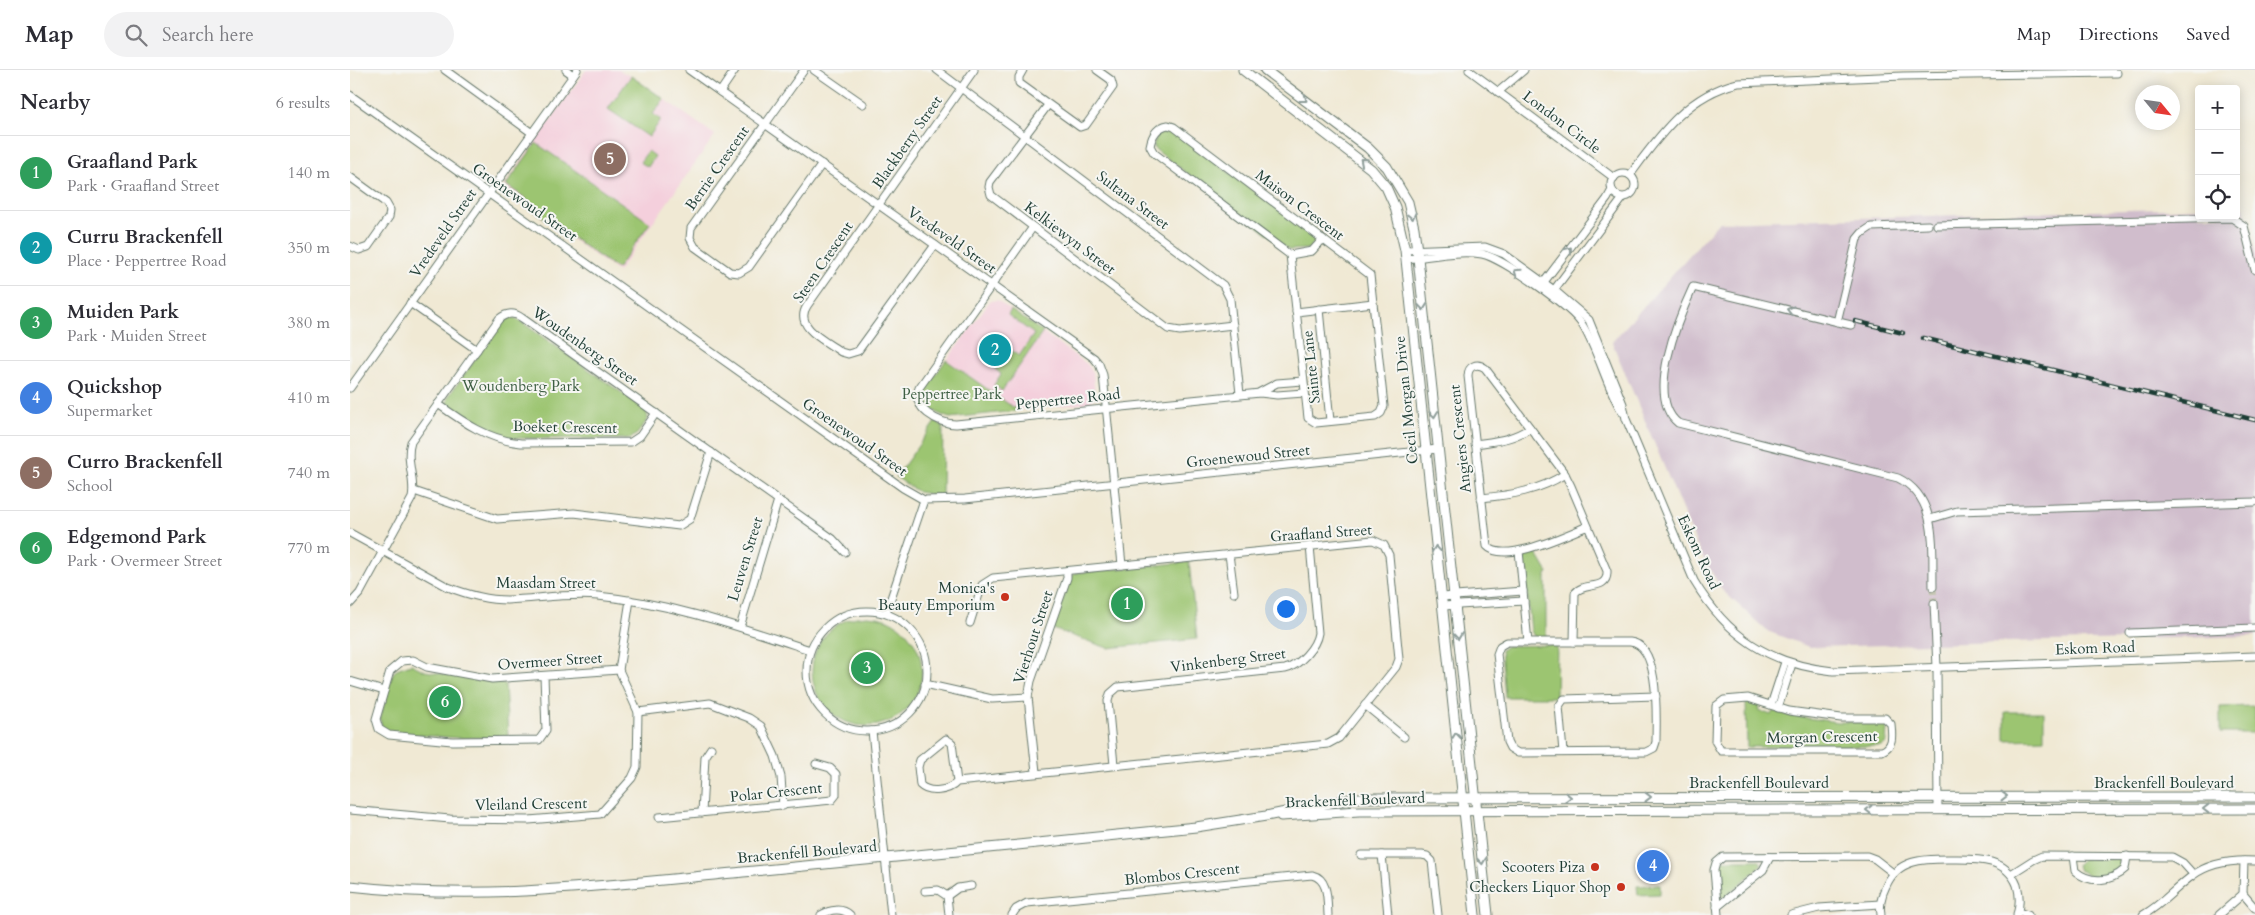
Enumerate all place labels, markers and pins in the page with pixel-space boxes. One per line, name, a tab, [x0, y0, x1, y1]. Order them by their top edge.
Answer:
pin: 5	[594, 140, 626, 178]
pin: 2	[979, 331, 1011, 369]
place label: Monica's Beauty Emporium	[878, 578, 995, 615]
pin: 1	[1111, 585, 1143, 623]
marker: Monica's Beauty Emporium	[999, 591, 1011, 603]
pin: 3	[851, 649, 883, 687]
pin: 6	[429, 683, 461, 721]
pin: 4	[1637, 847, 1669, 885]
place label: Scooters Piza	[1502, 857, 1586, 877]
marker: Scooters Piza	[1589, 861, 1601, 873]
place label: Checkers Liquor Shop	[1469, 877, 1611, 897]
marker: Checkers Liquor Shop	[1615, 881, 1627, 893]

